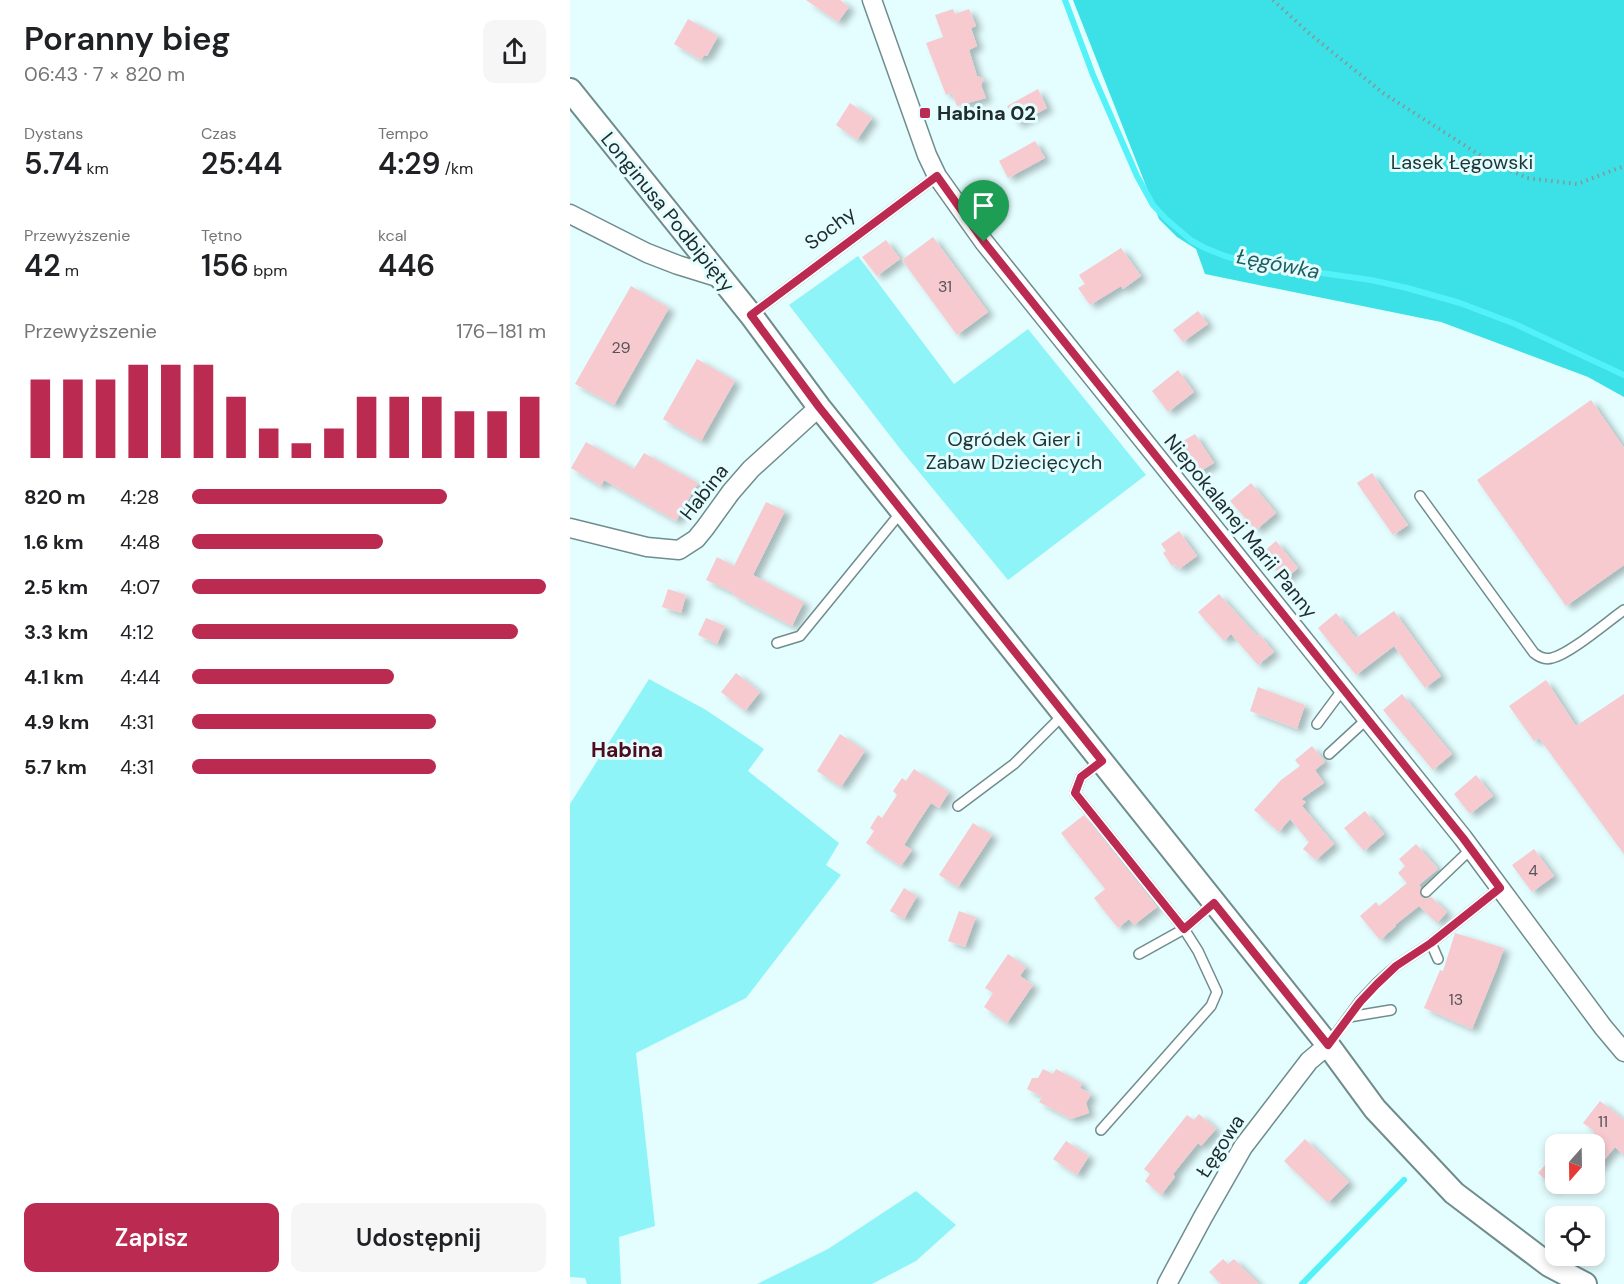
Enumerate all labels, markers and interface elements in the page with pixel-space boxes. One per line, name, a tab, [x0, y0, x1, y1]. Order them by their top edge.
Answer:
text: Poranny bieg	[24, 17, 230, 60]
button: share	[483, 20, 546, 83]
text: 06:43 · 7 × 820 m	[24, 61, 185, 87]
place label: Habina 02	[937, 100, 1036, 126]
marker: Habina 02	[918, 106, 932, 120]
text: Dystans	[24, 123, 83, 144]
text: Czas	[201, 123, 237, 144]
text: Tempo	[378, 123, 428, 144]
street label: Longinusa Podbipięty	[595, 127, 741, 297]
text: 5.74	[24, 144, 82, 183]
text: 25:44	[201, 144, 282, 183]
text: 4:29	[378, 144, 440, 183]
park label: Lasek Łęgowski	[1391, 149, 1533, 175]
text: km	[82, 158, 109, 179]
text: /km	[440, 158, 473, 179]
pin	[958, 180, 1009, 242]
icon: arrive	[967, 189, 1000, 222]
street label: Sochy	[799, 200, 861, 256]
text: Przewyższenie	[24, 225, 130, 246]
text: Tętno	[201, 225, 242, 246]
text: kcal	[378, 225, 407, 246]
water label: Łęgówka	[1234, 242, 1322, 286]
text: 42	[24, 246, 60, 285]
text: 156	[201, 246, 249, 285]
text: 446	[378, 246, 435, 285]
text: m	[60, 260, 79, 281]
text: bpm	[249, 260, 288, 281]
house number: 31	[938, 276, 952, 297]
text: Przewyższenie	[24, 318, 157, 344]
text: 176–181 m	[456, 318, 546, 344]
house number: 29	[611, 337, 631, 358]
park label: Ogródek Gier i Zabaw Dziecięcych	[926, 426, 1102, 475]
street label: Niepokalanej Marii Panny	[1159, 429, 1323, 623]
street label: Habina	[674, 459, 734, 525]
text: 820 m	[24, 484, 86, 510]
text: 4:28	[120, 484, 160, 510]
text: 1.6 km	[24, 529, 83, 555]
text: 4:48	[120, 529, 160, 555]
text: 2.5 km	[24, 574, 88, 600]
text: 4:07	[120, 574, 160, 600]
text: 3.3 km	[24, 619, 88, 645]
text: 4:12	[120, 619, 154, 645]
text: 4.1 km	[24, 664, 84, 690]
text: 4:44	[120, 664, 160, 690]
text: 4.9 km	[24, 709, 89, 735]
text: 4:31	[120, 709, 154, 735]
district label: Habina	[591, 736, 663, 764]
text: 5.7 km	[24, 754, 87, 780]
text: 4:31	[120, 754, 154, 780]
house number: 4	[1528, 860, 1538, 881]
house number: 13	[1449, 989, 1463, 1010]
street label: Łęgowa	[1190, 1110, 1250, 1182]
house number: 11	[1598, 1111, 1608, 1132]
north arrow	[1545, 1134, 1605, 1194]
map controls	[1545, 1134, 1605, 1266]
button: Zapisz	[24, 1203, 279, 1272]
button: Udostępnij	[291, 1203, 546, 1272]
button: locate	[1545, 1206, 1605, 1266]

